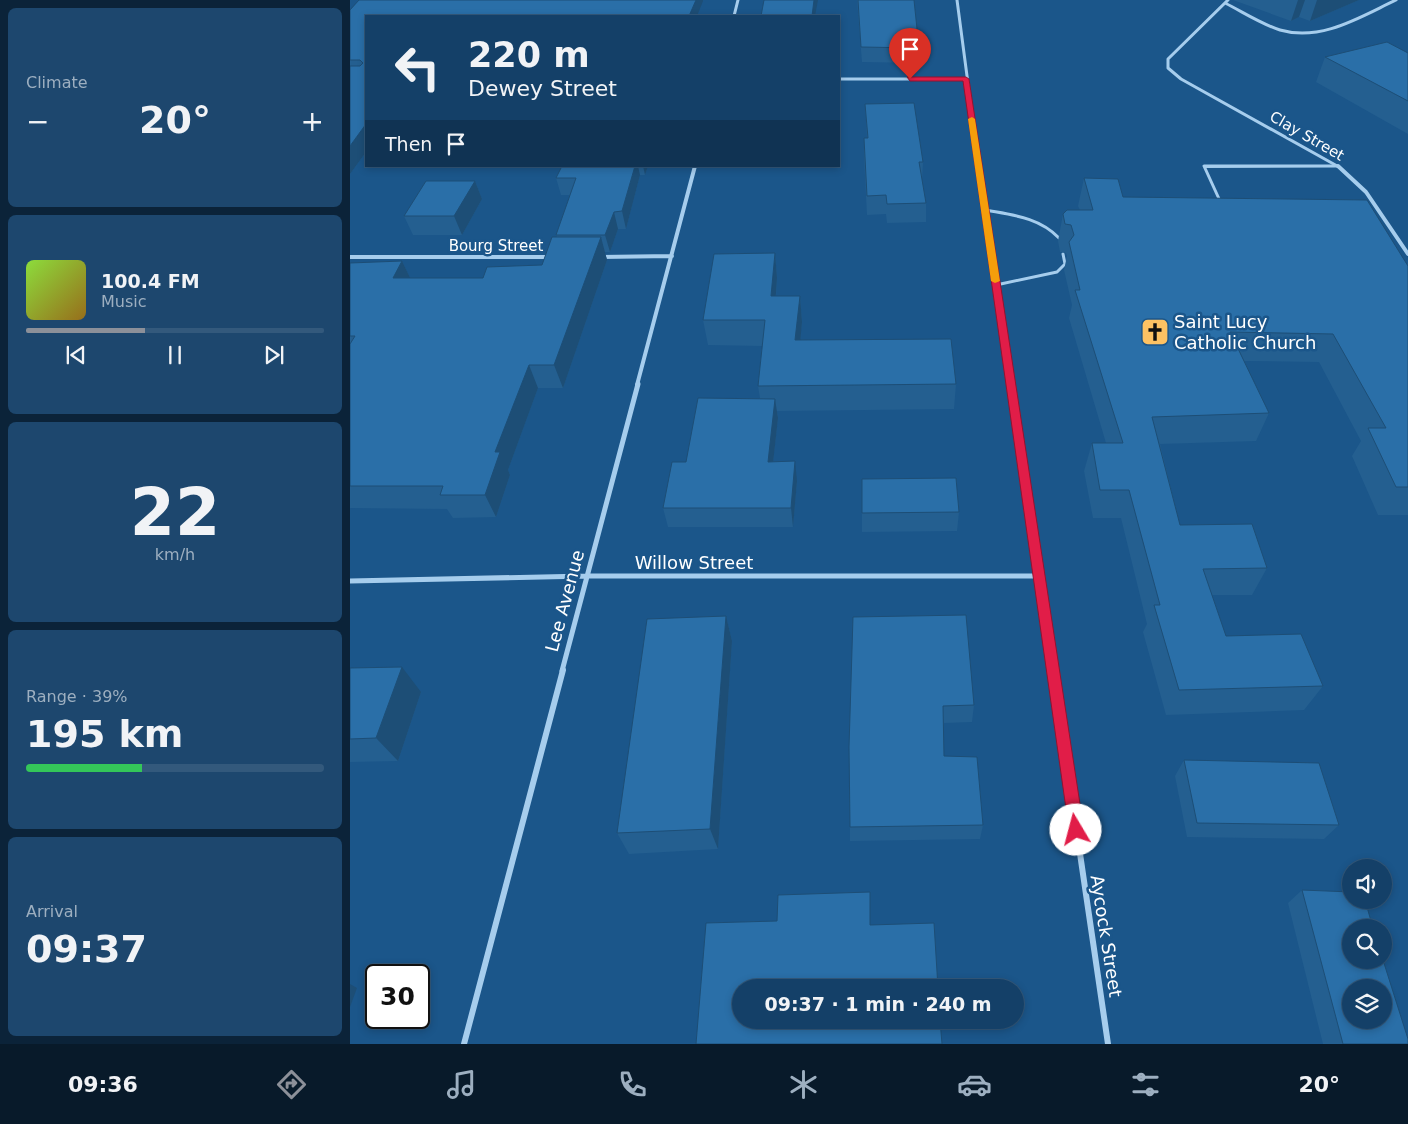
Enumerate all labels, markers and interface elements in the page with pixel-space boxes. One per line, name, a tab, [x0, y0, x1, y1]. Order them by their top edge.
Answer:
pin	[889, 28, 931, 79]
icon: left	[385, 35, 450, 100]
text: 220 m	[468, 35, 590, 75]
icon: arrive	[896, 35, 924, 63]
text: Climate	[26, 73, 88, 92]
text: Dewey Street	[468, 76, 617, 101]
text: 20°	[139, 98, 211, 142]
text: −	[26, 105, 49, 138]
text: +	[301, 105, 324, 138]
street label: Clay Street	[1267, 107, 1348, 165]
icon: arrive	[442, 130, 470, 158]
text: Then	[385, 133, 432, 155]
street label: Bourg Street	[449, 237, 543, 255]
text: 100.4 FM	[101, 270, 200, 292]
text: Music	[101, 292, 147, 311]
place label: Saint Lucy Catholic Church	[1174, 311, 1316, 353]
church icon: Saint Lucy Catholic Church	[1140, 317, 1170, 347]
icon: previous	[62, 341, 90, 369]
icon: pause	[161, 341, 189, 369]
icon: next	[260, 341, 288, 369]
text: 22	[130, 475, 220, 550]
text: km/h	[155, 545, 195, 564]
street label: Lee Avenue	[541, 548, 588, 654]
street label: Willow Street	[635, 552, 753, 573]
text: Range · 39%	[26, 687, 128, 706]
text: 195 km	[26, 712, 183, 756]
position arrow	[1049, 803, 1101, 855]
map controls	[1342, 859, 1392, 1029]
button: sound	[1342, 859, 1392, 909]
street label: Aycock Street	[1086, 873, 1127, 999]
text: Arrival	[26, 902, 78, 921]
button: search	[1342, 919, 1392, 969]
text: 09:37	[26, 927, 147, 971]
speed limit sign: 30	[365, 964, 430, 1029]
button: layers	[1342, 979, 1392, 1029]
text: 09:37 · 1 min · 240 m	[764, 993, 992, 1015]
icon: directions	[274, 1067, 309, 1102]
icon: music	[444, 1067, 479, 1102]
icon: phone	[615, 1067, 650, 1102]
icon: climate	[786, 1067, 821, 1102]
icon: car	[957, 1067, 992, 1102]
icon: filters	[1128, 1067, 1163, 1102]
text: 09:36	[68, 1072, 138, 1097]
text: 20°	[1298, 1072, 1340, 1097]

